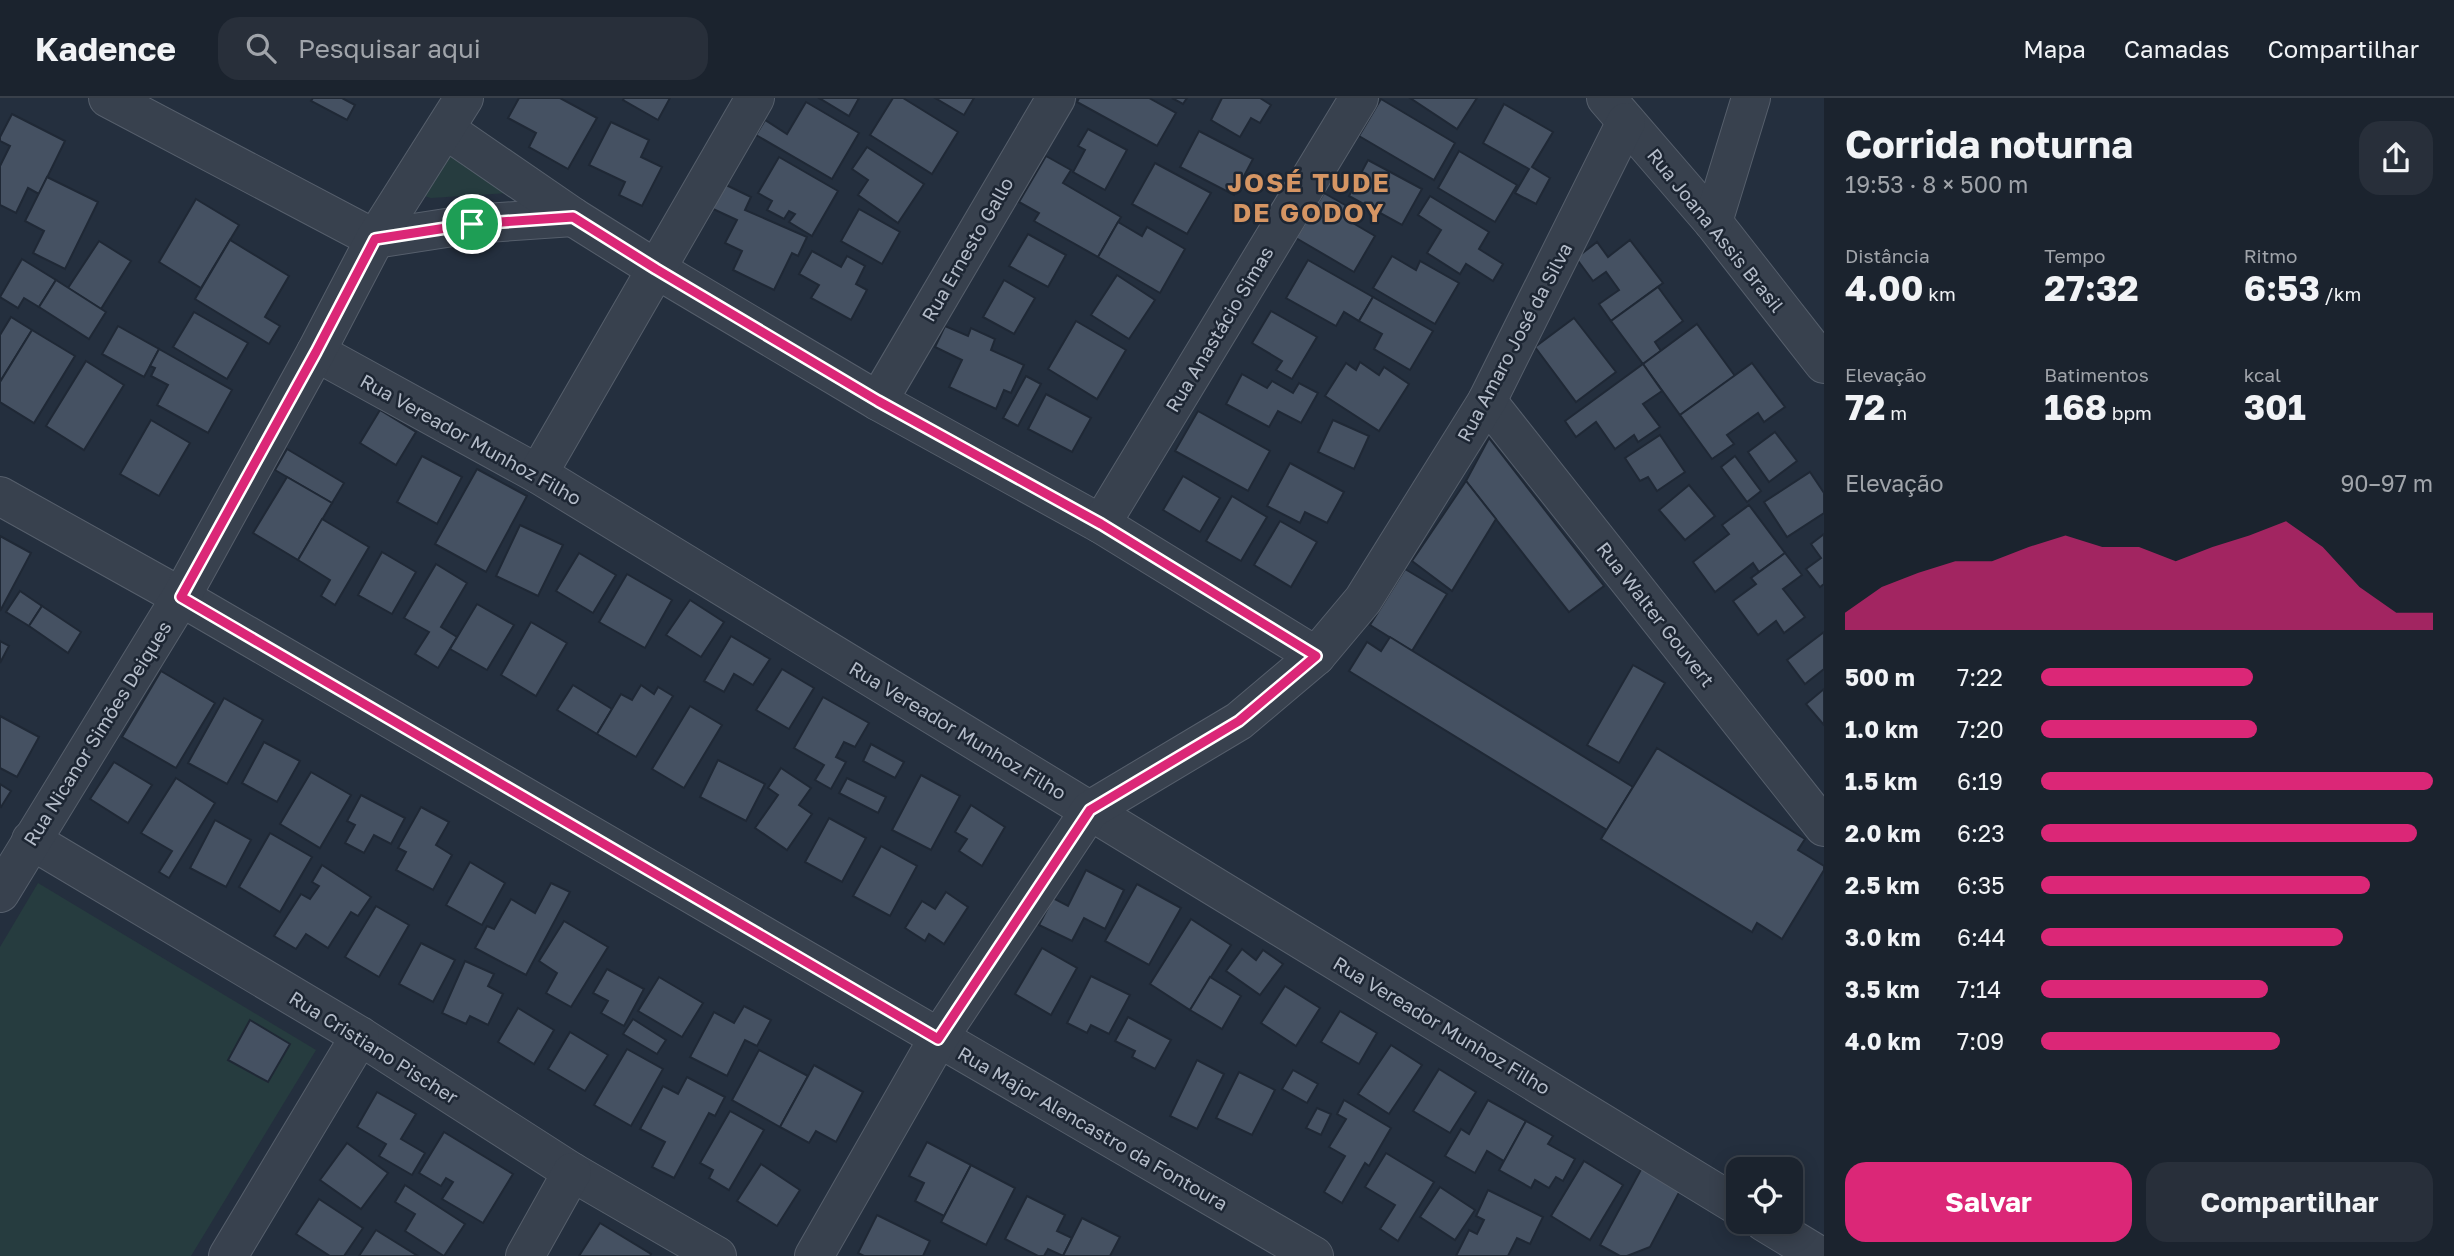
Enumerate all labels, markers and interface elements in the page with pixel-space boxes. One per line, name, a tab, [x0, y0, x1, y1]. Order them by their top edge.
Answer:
search box	[218, 17, 708, 80]
text: Kadence	[35, 29, 176, 68]
icon: search	[242, 29, 280, 67]
text: Pesquisar aqui	[298, 33, 481, 64]
text: Mapa	[2023, 34, 2086, 63]
text: Camadas	[2124, 34, 2229, 63]
text: Compartilhar	[2267, 34, 2419, 63]
text: Corrida noturna	[1845, 121, 2133, 166]
button: share	[2359, 121, 2433, 195]
street label: Rua Joana Assis Brasil	[1643, 143, 1789, 317]
district label: JOSÉ TUDE DE GODOY	[1227, 167, 1391, 228]
text: 19:53 · 8 × 500 m	[1845, 170, 2028, 198]
street label: Rua Ernesto Gallo	[916, 173, 1018, 325]
pin	[442, 194, 502, 254]
icon: arrive	[453, 205, 491, 243]
street label: Rua Amaro José da Silva	[1452, 239, 1576, 445]
street label: Rua Anastácio Simas	[1160, 242, 1278, 416]
text: Distância	[1845, 244, 1930, 267]
text: Tempo	[2044, 244, 2105, 267]
text: Ritmo	[2244, 244, 2297, 267]
text: 4.00	[1845, 267, 1924, 309]
text: 27:32	[2044, 267, 2139, 309]
text: 6:53	[2244, 267, 2320, 309]
text: km	[1924, 282, 1956, 305]
text: /km	[2320, 282, 2361, 305]
text: Elevação	[1845, 363, 1926, 386]
text: Batimentos	[2044, 363, 2149, 386]
text: kcal	[2244, 363, 2281, 386]
street label: Rua Vereador Munhoz Filho	[357, 369, 585, 509]
text: 72	[1845, 386, 1885, 428]
text: 168	[2044, 386, 2107, 428]
text: 301	[2244, 386, 2306, 428]
text: m	[1885, 401, 1907, 424]
text: bpm	[2107, 401, 2152, 424]
text: Elevação	[1845, 469, 1944, 497]
text: 90–97 m	[2340, 469, 2433, 497]
street label: Rua Walter Gouvert	[1592, 537, 1720, 691]
street label: Rua Nicanor Simões Deiques	[18, 616, 176, 850]
street label: Rua Vereador Munhoz Filho	[845, 656, 1071, 804]
text: 500 m	[1845, 663, 1915, 691]
text: 7:22	[1957, 663, 2003, 691]
text: 1.0 km	[1845, 715, 1918, 743]
text: 7:20	[1957, 715, 2004, 743]
text: 1.5 km	[1845, 767, 1917, 795]
text: 6:19	[1957, 767, 2003, 795]
text: 2.0 km	[1845, 819, 1921, 847]
text: 6:23	[1957, 819, 2005, 847]
text: 2.5 km	[1845, 871, 1920, 899]
text: 6:35	[1957, 871, 2005, 899]
text: 3.0 km	[1845, 923, 1921, 951]
text: 6:44	[1957, 923, 2006, 951]
street label: Rua Vereador Munhoz Filho	[1329, 951, 1555, 1099]
text: 3.5 km	[1845, 975, 1920, 1003]
text: 7:14	[1957, 975, 2001, 1003]
street label: Rua Cristiano Pischer	[285, 986, 463, 1109]
text: 4.0 km	[1845, 1027, 1921, 1055]
text: 7:09	[1957, 1027, 2004, 1055]
street label: Rua Major Alencastro da Fontoura	[954, 1041, 1232, 1215]
map controls	[1726, 1157, 1803, 1234]
button: locate	[1726, 1157, 1803, 1234]
button: Salvar	[1845, 1162, 2132, 1242]
button: Compartilhar	[2146, 1162, 2433, 1242]

